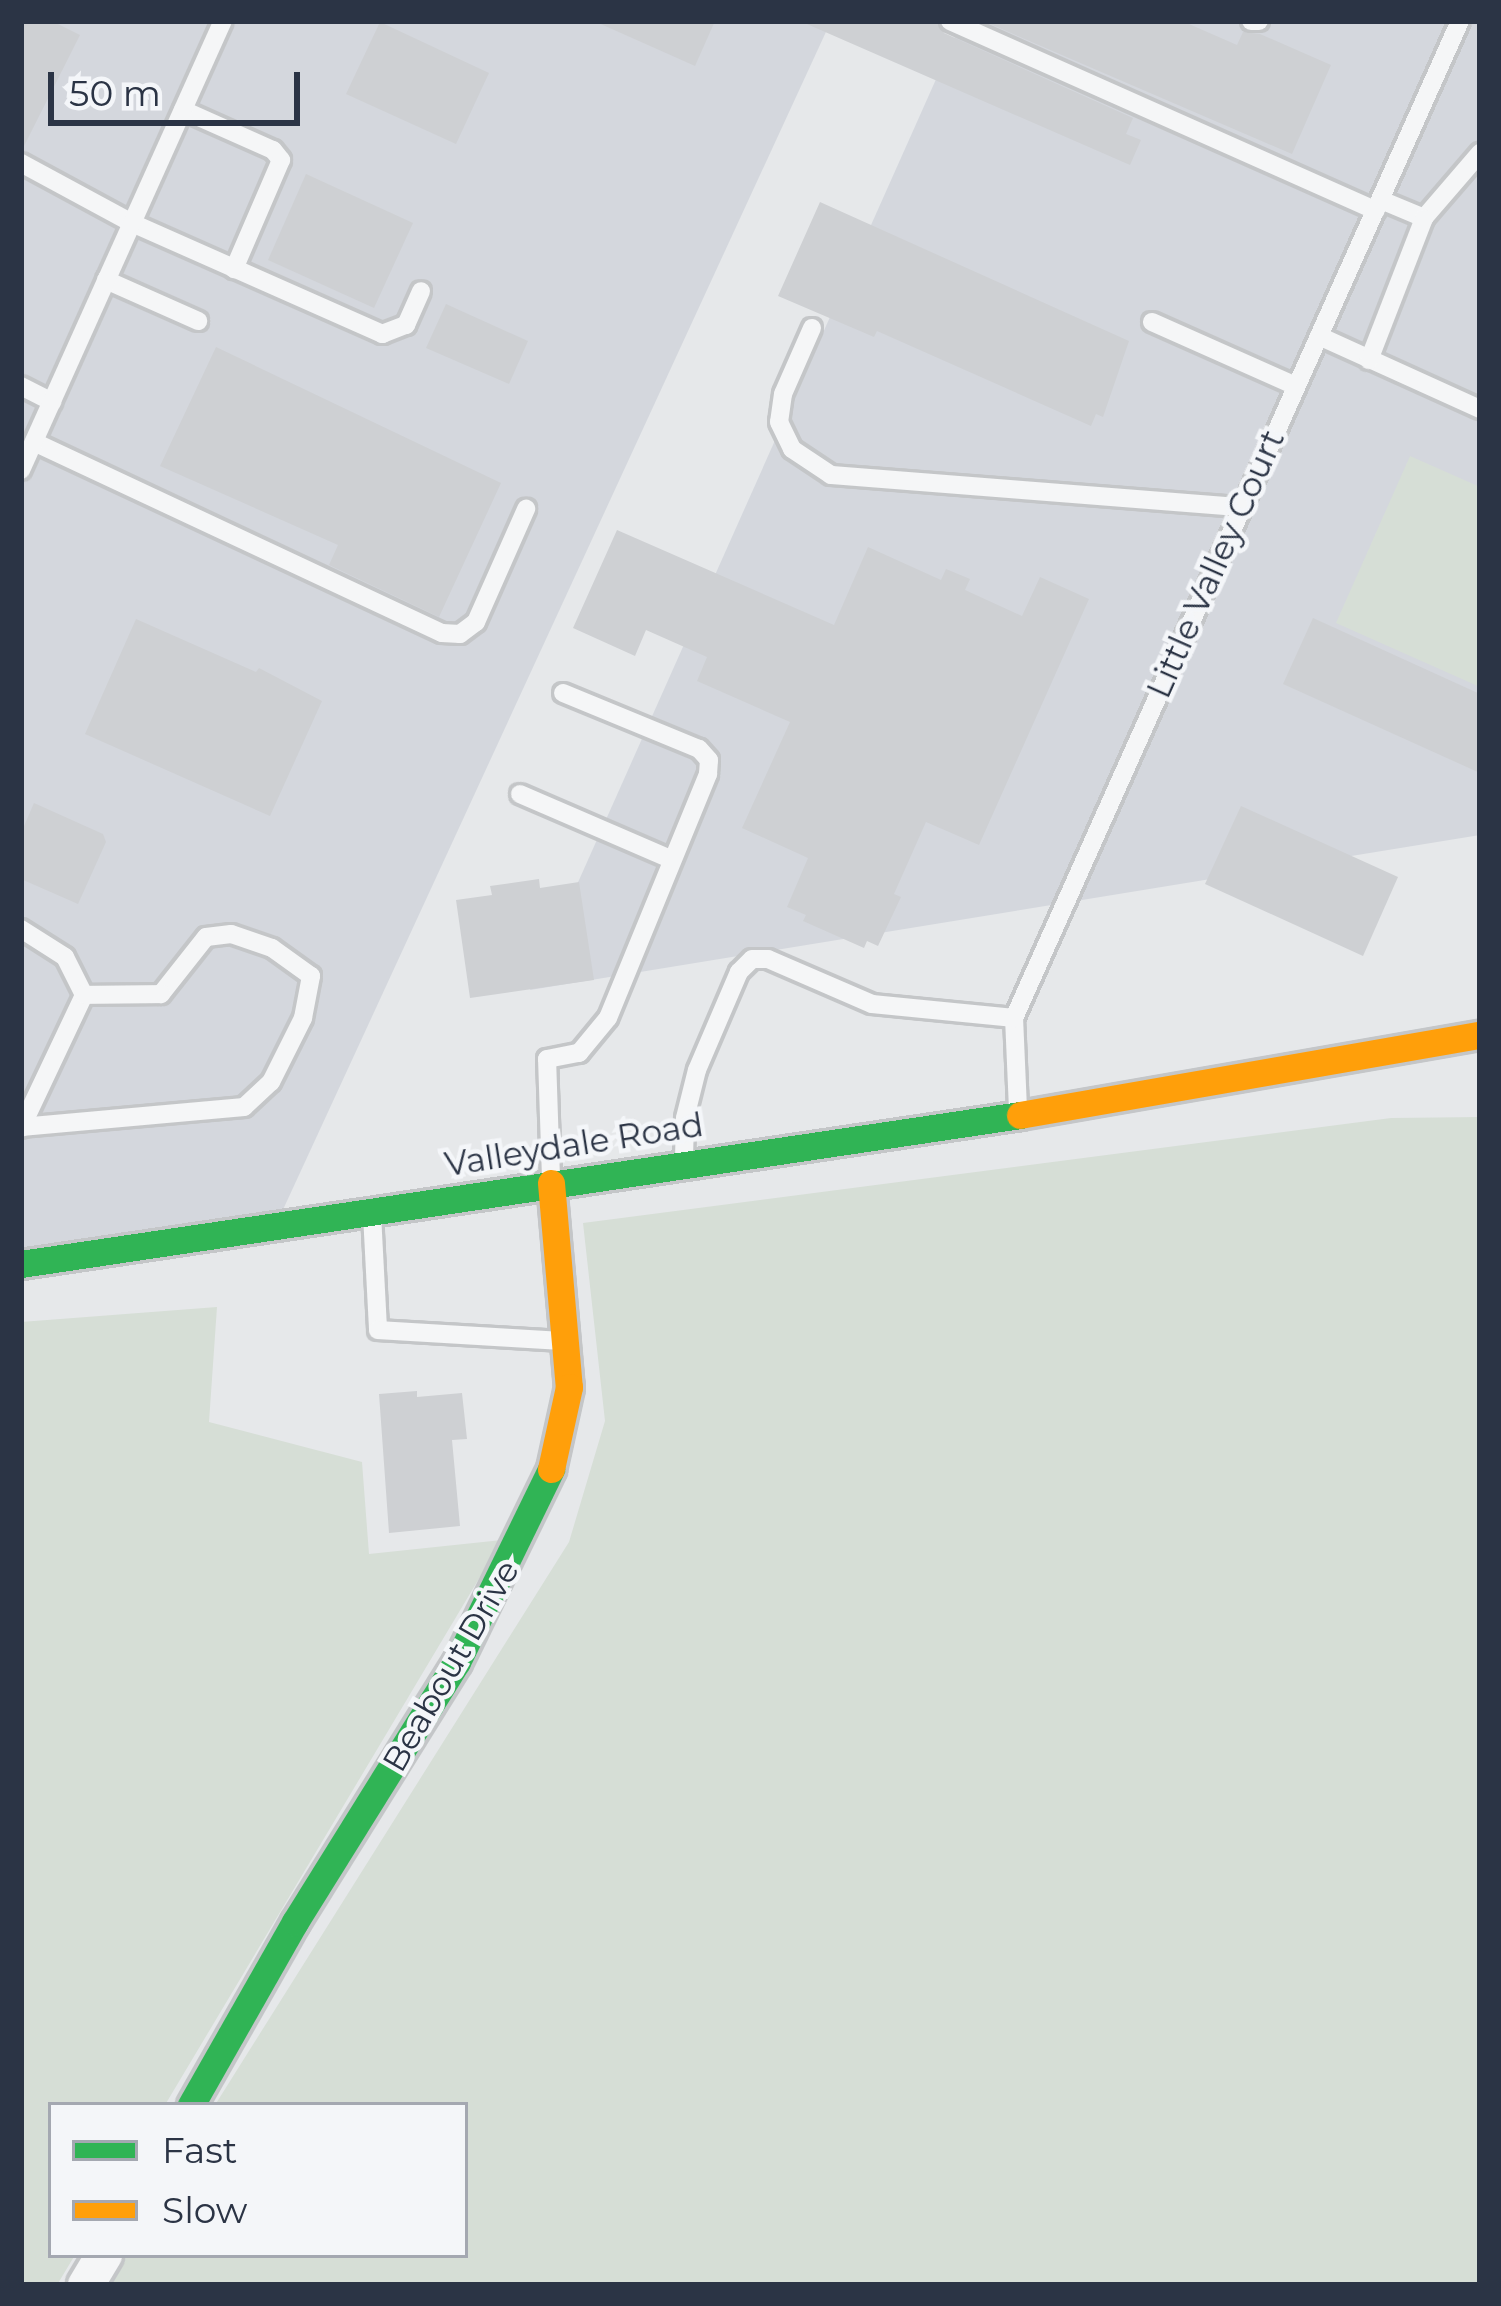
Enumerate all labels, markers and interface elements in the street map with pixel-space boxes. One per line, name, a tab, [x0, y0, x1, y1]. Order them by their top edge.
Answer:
scale bar	[54, 48, 306, 122]
text: 50 m	[69, 71, 161, 115]
street label: Little Valley Court	[1139, 424, 1293, 704]
street label: Valleydale Road	[442, 1105, 706, 1185]
street label: Beabout Drive	[374, 1553, 528, 1779]
legend	[48, 2102, 468, 2258]
text: Fast	[162, 2128, 237, 2172]
text: Slow	[162, 2188, 248, 2232]

